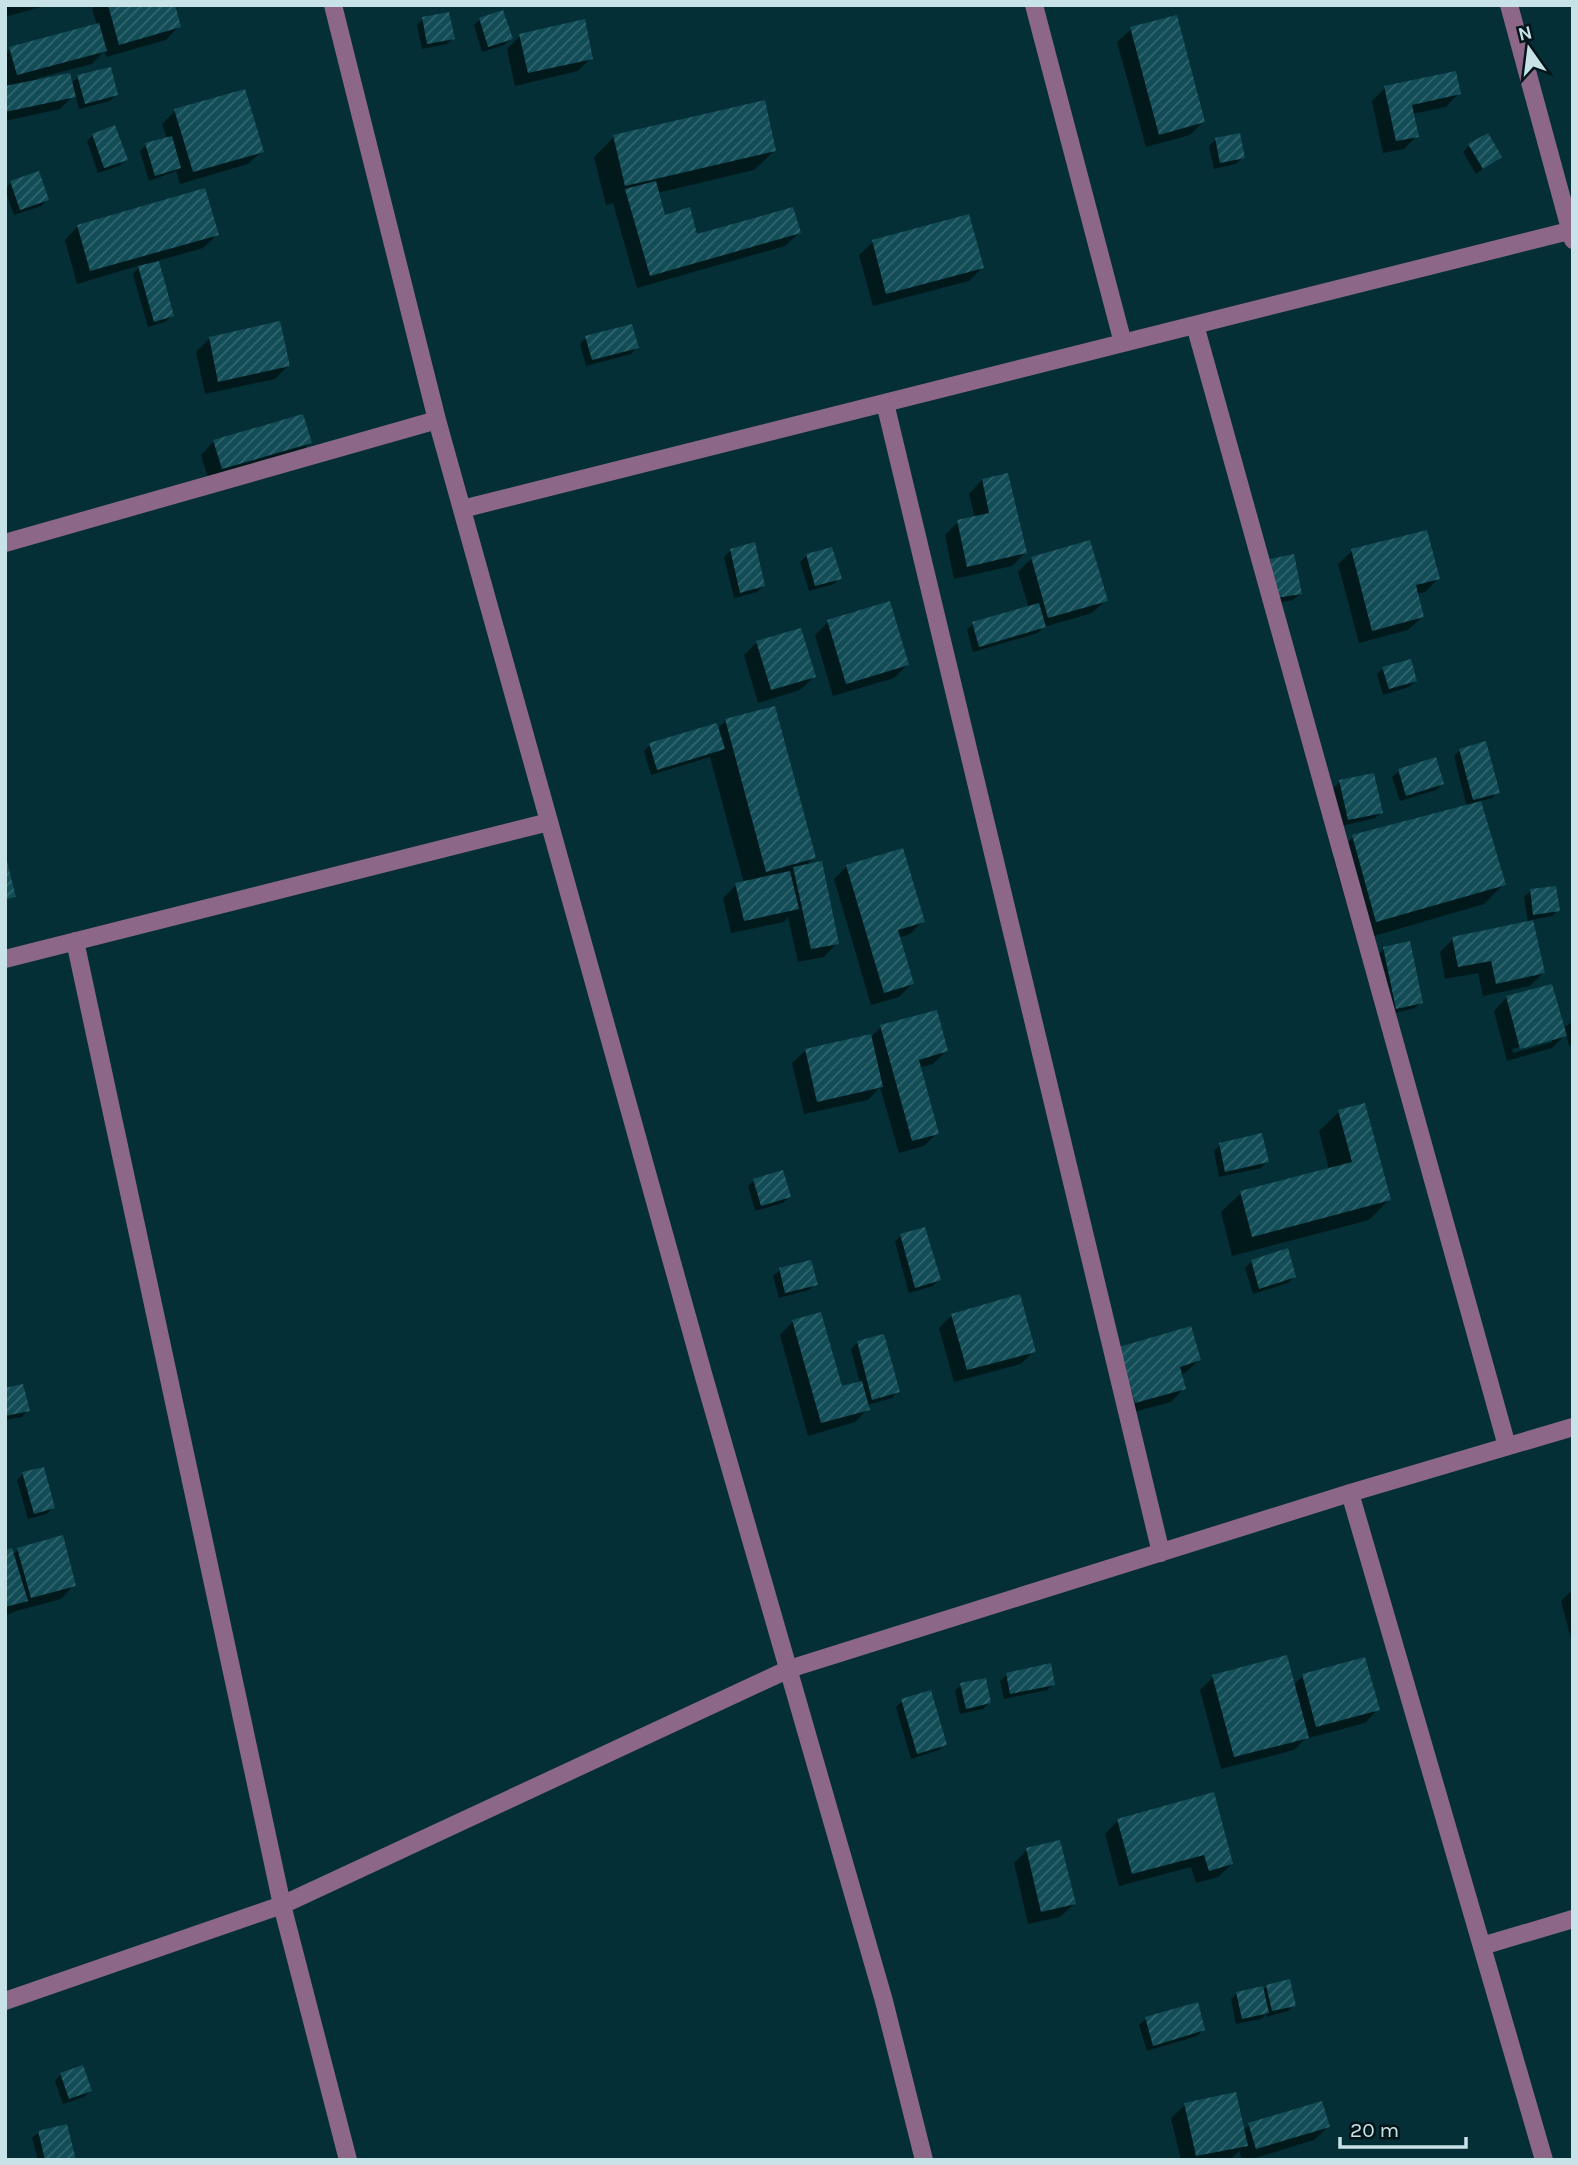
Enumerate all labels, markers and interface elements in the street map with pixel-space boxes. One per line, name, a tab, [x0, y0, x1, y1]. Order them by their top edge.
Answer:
north arrow	[1494, 14, 1564, 84]
text: N	[1516, 21, 1534, 46]
scale bar	[1340, 2106, 1466, 2150]
text: 20 m	[1350, 2118, 1399, 2142]

